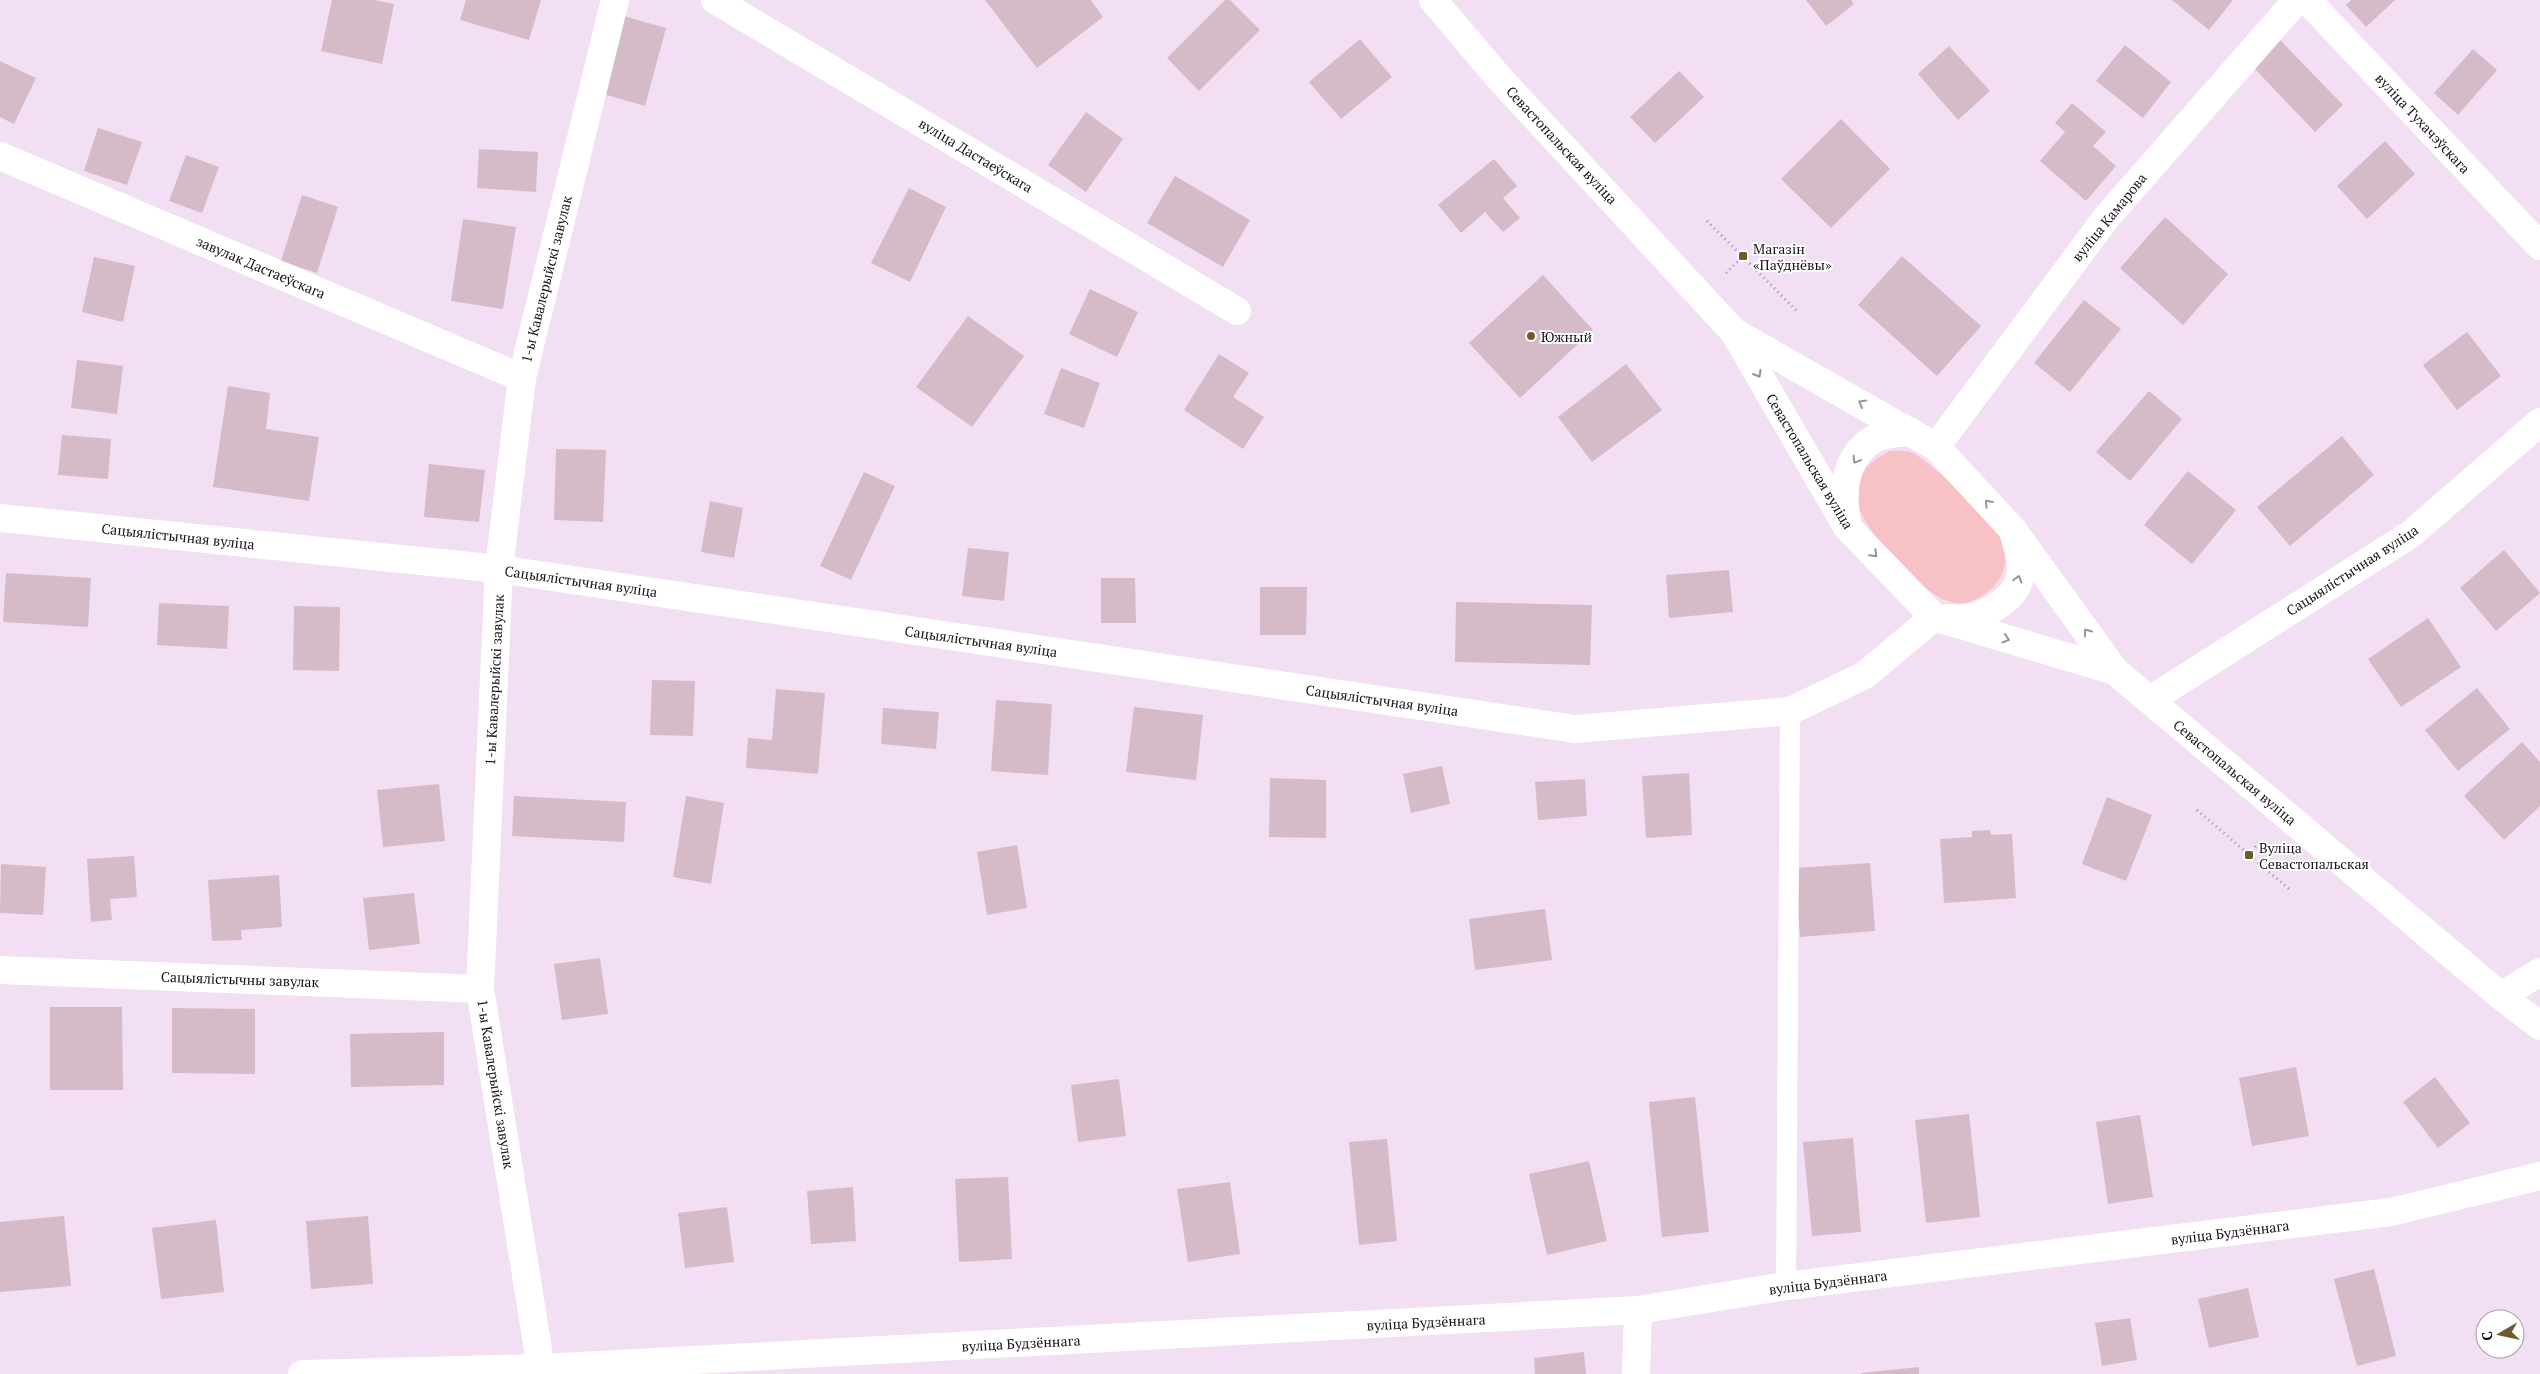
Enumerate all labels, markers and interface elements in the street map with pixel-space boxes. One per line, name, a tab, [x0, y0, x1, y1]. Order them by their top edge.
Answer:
street label: вуліца Тухачэўскага	[2371, 69, 2475, 177]
street label: Севастопальская вуліца	[1502, 82, 1622, 208]
street label: вуліца Дастаеўскага	[915, 113, 1037, 197]
street label: вуліца Камарова	[2067, 169, 2151, 265]
street label: 1-ы Кавалерыйскі завулак	[516, 193, 576, 364]
street label: завулак Дастаеўскага	[194, 231, 328, 303]
place label: Магазін «Паўднёвы»	[1753, 239, 1832, 274]
marker: Магазін «Паўднёвы»	[1737, 250, 1749, 262]
place label: Южный	[1541, 327, 1592, 346]
marker: Южный	[1525, 330, 1537, 342]
one-way arrow	[1752, 369, 1762, 378]
street label: Севастопальская вуліца	[1762, 390, 1858, 532]
one-way arrow	[1858, 400, 1867, 410]
one-way arrow	[1852, 455, 1862, 464]
one-way arrow	[1985, 499, 1994, 508]
street label: Сацыялістычная вуліца	[100, 519, 256, 553]
street label: Сацыялістычная вуліца	[2282, 520, 2422, 620]
one-way arrow	[1868, 549, 1877, 558]
street label: Сацыялістычная вуліца	[503, 561, 659, 601]
one-way arrow	[2012, 575, 2022, 583]
street label: 1-ы Кавалерыйскі завулак	[480, 594, 508, 766]
street label: Сацыялістычная вуліца	[903, 621, 1059, 661]
one-way arrow	[2083, 628, 2093, 637]
one-way arrow	[2002, 633, 2010, 643]
street label: Сацыялістычная вуліца	[1304, 680, 1460, 720]
street label: Севастопальская вуліца	[2170, 715, 2300, 829]
place label: Вуліца Севастопальская	[2259, 838, 2369, 873]
marker: Вуліца Севастопальская	[2243, 849, 2255, 861]
street label: Сацыялістычны завулак	[161, 967, 320, 991]
street label: 1-ы Кавалерыйскі завулак	[473, 998, 519, 1170]
street label: вуліца Будзённага	[2170, 1215, 2290, 1249]
street label: вуліца Будзённага	[1768, 1265, 1888, 1299]
street label: вуліца Будзённага	[1366, 1309, 1486, 1335]
north arrow	[2475, 1309, 2525, 1359]
street label: вуліца Будзённага	[961, 1330, 1081, 1356]
text: С	[2477, 1330, 2497, 1342]

